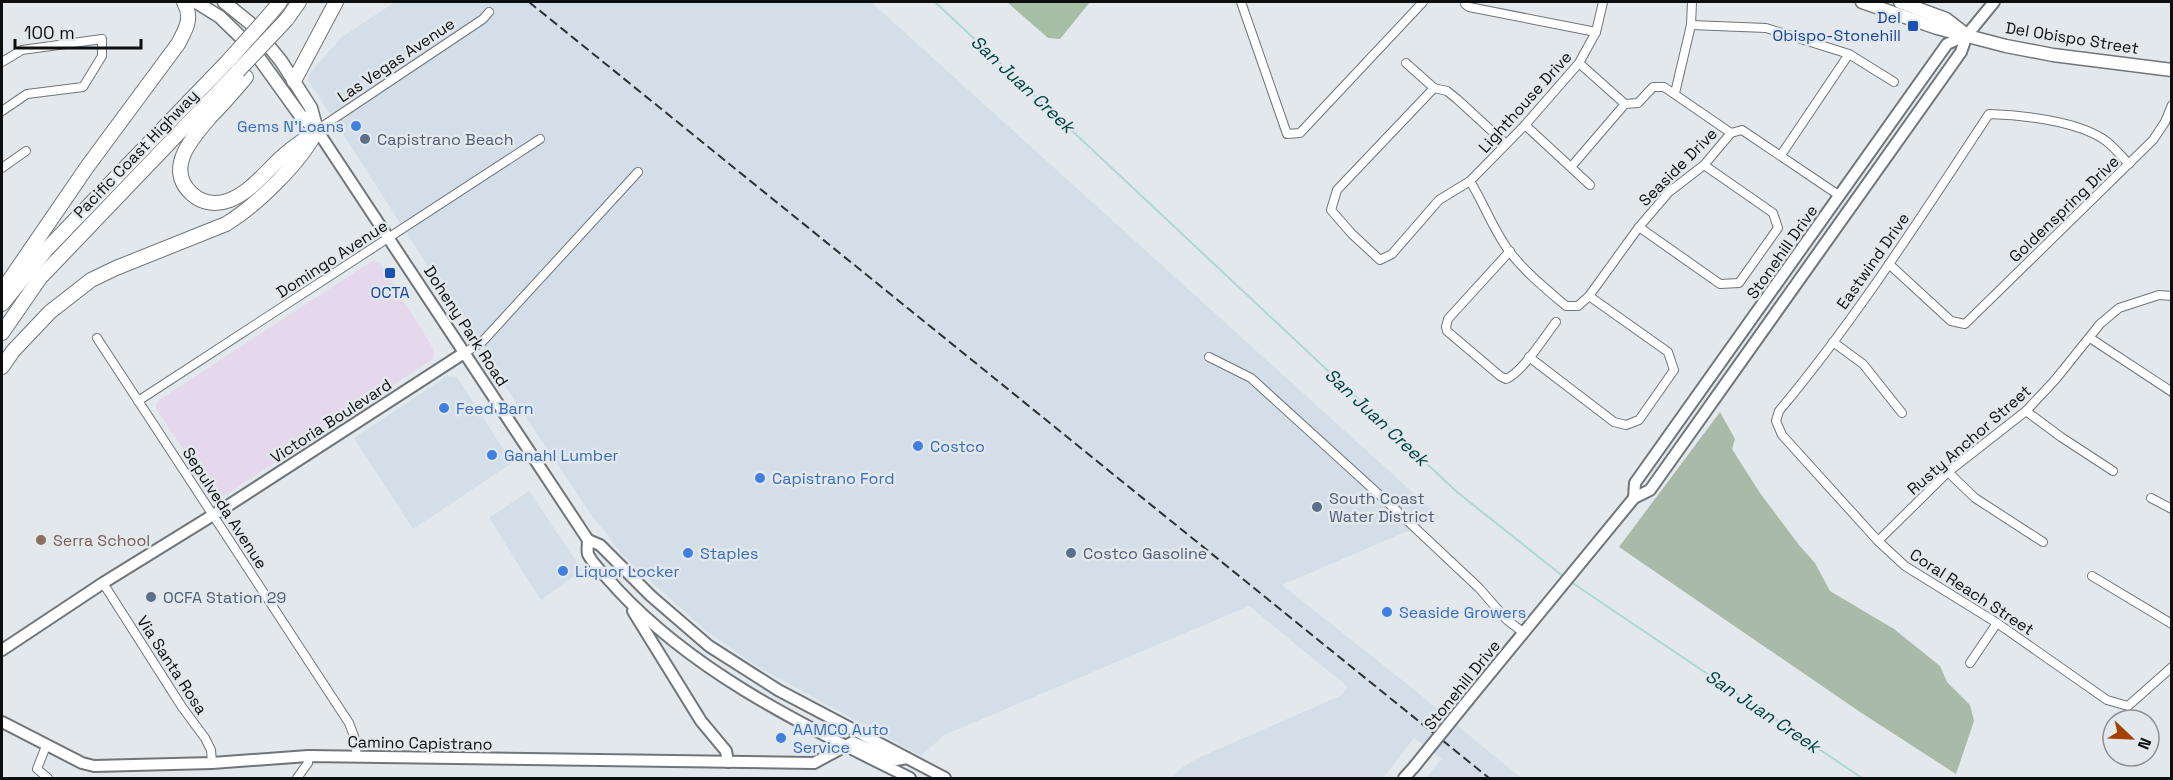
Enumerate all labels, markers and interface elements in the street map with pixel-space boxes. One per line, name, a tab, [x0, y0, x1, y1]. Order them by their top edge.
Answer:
place label: Del Obispo-Stonehill	[1773, 7, 1901, 46]
scale bar	[15, 12, 141, 50]
street label: Las Vegas Avenue	[333, 13, 459, 107]
street label: Del Obispo Street	[2004, 17, 2140, 59]
marker: Del Obispo-Stonehill	[1906, 19, 1920, 33]
text: 100 m	[24, 21, 75, 44]
water label: San Juan Creek	[966, 30, 1081, 139]
street label: Lighthouse Drive	[1474, 47, 1576, 157]
street label: Pacific Coast Highway	[69, 85, 203, 223]
place label: Gems N'Loans	[237, 116, 344, 137]
marker: Gems N'Loans	[349, 119, 363, 133]
street label: Seaside Drive	[1634, 123, 1722, 211]
place label: Capistrano Beach	[377, 129, 513, 150]
marker: Capistrano Beach	[358, 132, 372, 146]
street label: Goldenspring Drive	[2004, 151, 2124, 267]
street label: Stonehill Drive	[1742, 201, 1822, 303]
street label: Eastwind Drive	[1832, 209, 1914, 313]
street label: Domingo Avenue	[272, 215, 392, 303]
street label: Doheny Park Road	[419, 262, 513, 390]
marker: OCTA	[383, 266, 397, 280]
place label: OCTA	[371, 282, 410, 303]
water label: San Juan Creek	[1320, 363, 1435, 472]
street label: Victoria Boulevard	[266, 374, 396, 468]
street label: Rusty Anchor Street	[1903, 380, 2035, 500]
place label: Feed Barn	[456, 398, 534, 419]
marker: Feed Barn	[437, 401, 451, 415]
place label: Costco	[930, 436, 985, 457]
marker: Costco	[911, 439, 925, 453]
street label: Sepulveda Avenue	[178, 443, 272, 573]
place label: Ganahl Lumber	[504, 445, 619, 466]
marker: Ganahl Lumber	[485, 448, 499, 462]
place label: Capistrano Ford	[772, 468, 895, 489]
marker: Capistrano Ford	[753, 471, 767, 485]
place label: South Coast Water District	[1329, 488, 1435, 527]
marker: South Coast Water District	[1310, 500, 1324, 514]
place label: Serra School	[53, 530, 150, 551]
marker: Serra School	[34, 533, 48, 547]
place label: Staples	[700, 543, 758, 564]
place label: Costco Gasoline	[1083, 543, 1207, 564]
street label: Coral Reach Street	[1906, 544, 2038, 640]
marker: Staples	[681, 546, 695, 560]
marker: Costco Gasoline	[1064, 546, 1078, 560]
place label: Liquor Locker	[575, 561, 680, 582]
marker: Liquor Locker	[556, 564, 570, 578]
place label: OCFA Station 29	[163, 587, 286, 608]
marker: OCFA Station 29	[144, 590, 158, 604]
place label: Seaside Growers	[1399, 602, 1526, 623]
marker: Seaside Growers	[1380, 605, 1394, 619]
street label: Via Santa Rosa	[132, 612, 212, 718]
street label: Stonehill Drive	[1419, 636, 1505, 734]
water label: San Juan Creek	[1701, 664, 1827, 759]
north arrow	[2101, 708, 2161, 768]
place label: AAMCO Auto Service	[793, 719, 889, 758]
street label: Camino Capistrano	[347, 731, 493, 755]
marker: AAMCO Auto Service	[774, 731, 788, 745]
text: N	[2133, 735, 2156, 753]

